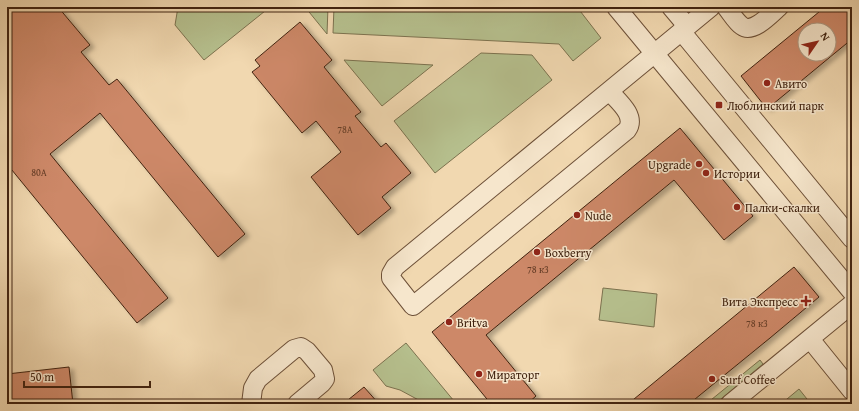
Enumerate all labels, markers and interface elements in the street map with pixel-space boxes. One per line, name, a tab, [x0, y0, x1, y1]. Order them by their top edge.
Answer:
north arrow	[797, 22, 837, 62]
text: N	[817, 29, 834, 44]
place label: Авито	[775, 75, 807, 92]
marker: Авито	[762, 78, 772, 88]
place label: Люблинский парк	[727, 97, 825, 114]
marker: Люблинский парк	[714, 100, 724, 110]
house number: 78А	[337, 122, 353, 137]
place label: Upgrade	[648, 156, 691, 173]
marker: Upgrade	[694, 159, 704, 169]
house number: 80А	[31, 165, 47, 180]
place label: Истории	[714, 165, 760, 182]
marker: Истории	[701, 168, 711, 178]
place label: Палки-скалки	[745, 199, 820, 216]
marker: Палки-скалки	[732, 202, 742, 212]
place label: Nude	[585, 207, 612, 224]
marker: Nude	[572, 210, 582, 220]
place label: Boxberry	[545, 244, 592, 261]
marker: Boxberry	[532, 247, 542, 257]
house number: 78 к3	[527, 262, 549, 277]
place label: Вита Экспресс	[722, 293, 799, 310]
marker: Вита Экспресс	[801, 296, 811, 306]
place label: Britva	[457, 314, 488, 331]
house number: 78 к3	[746, 316, 768, 331]
marker: Britva	[444, 317, 454, 327]
scale bar	[24, 363, 150, 389]
place label: Мираторг	[487, 366, 539, 383]
text: 50 m	[30, 368, 54, 385]
marker: Мираторг	[474, 369, 484, 379]
place label: Surf Coffee	[720, 371, 776, 388]
marker: Surf Coffee	[707, 374, 717, 384]

